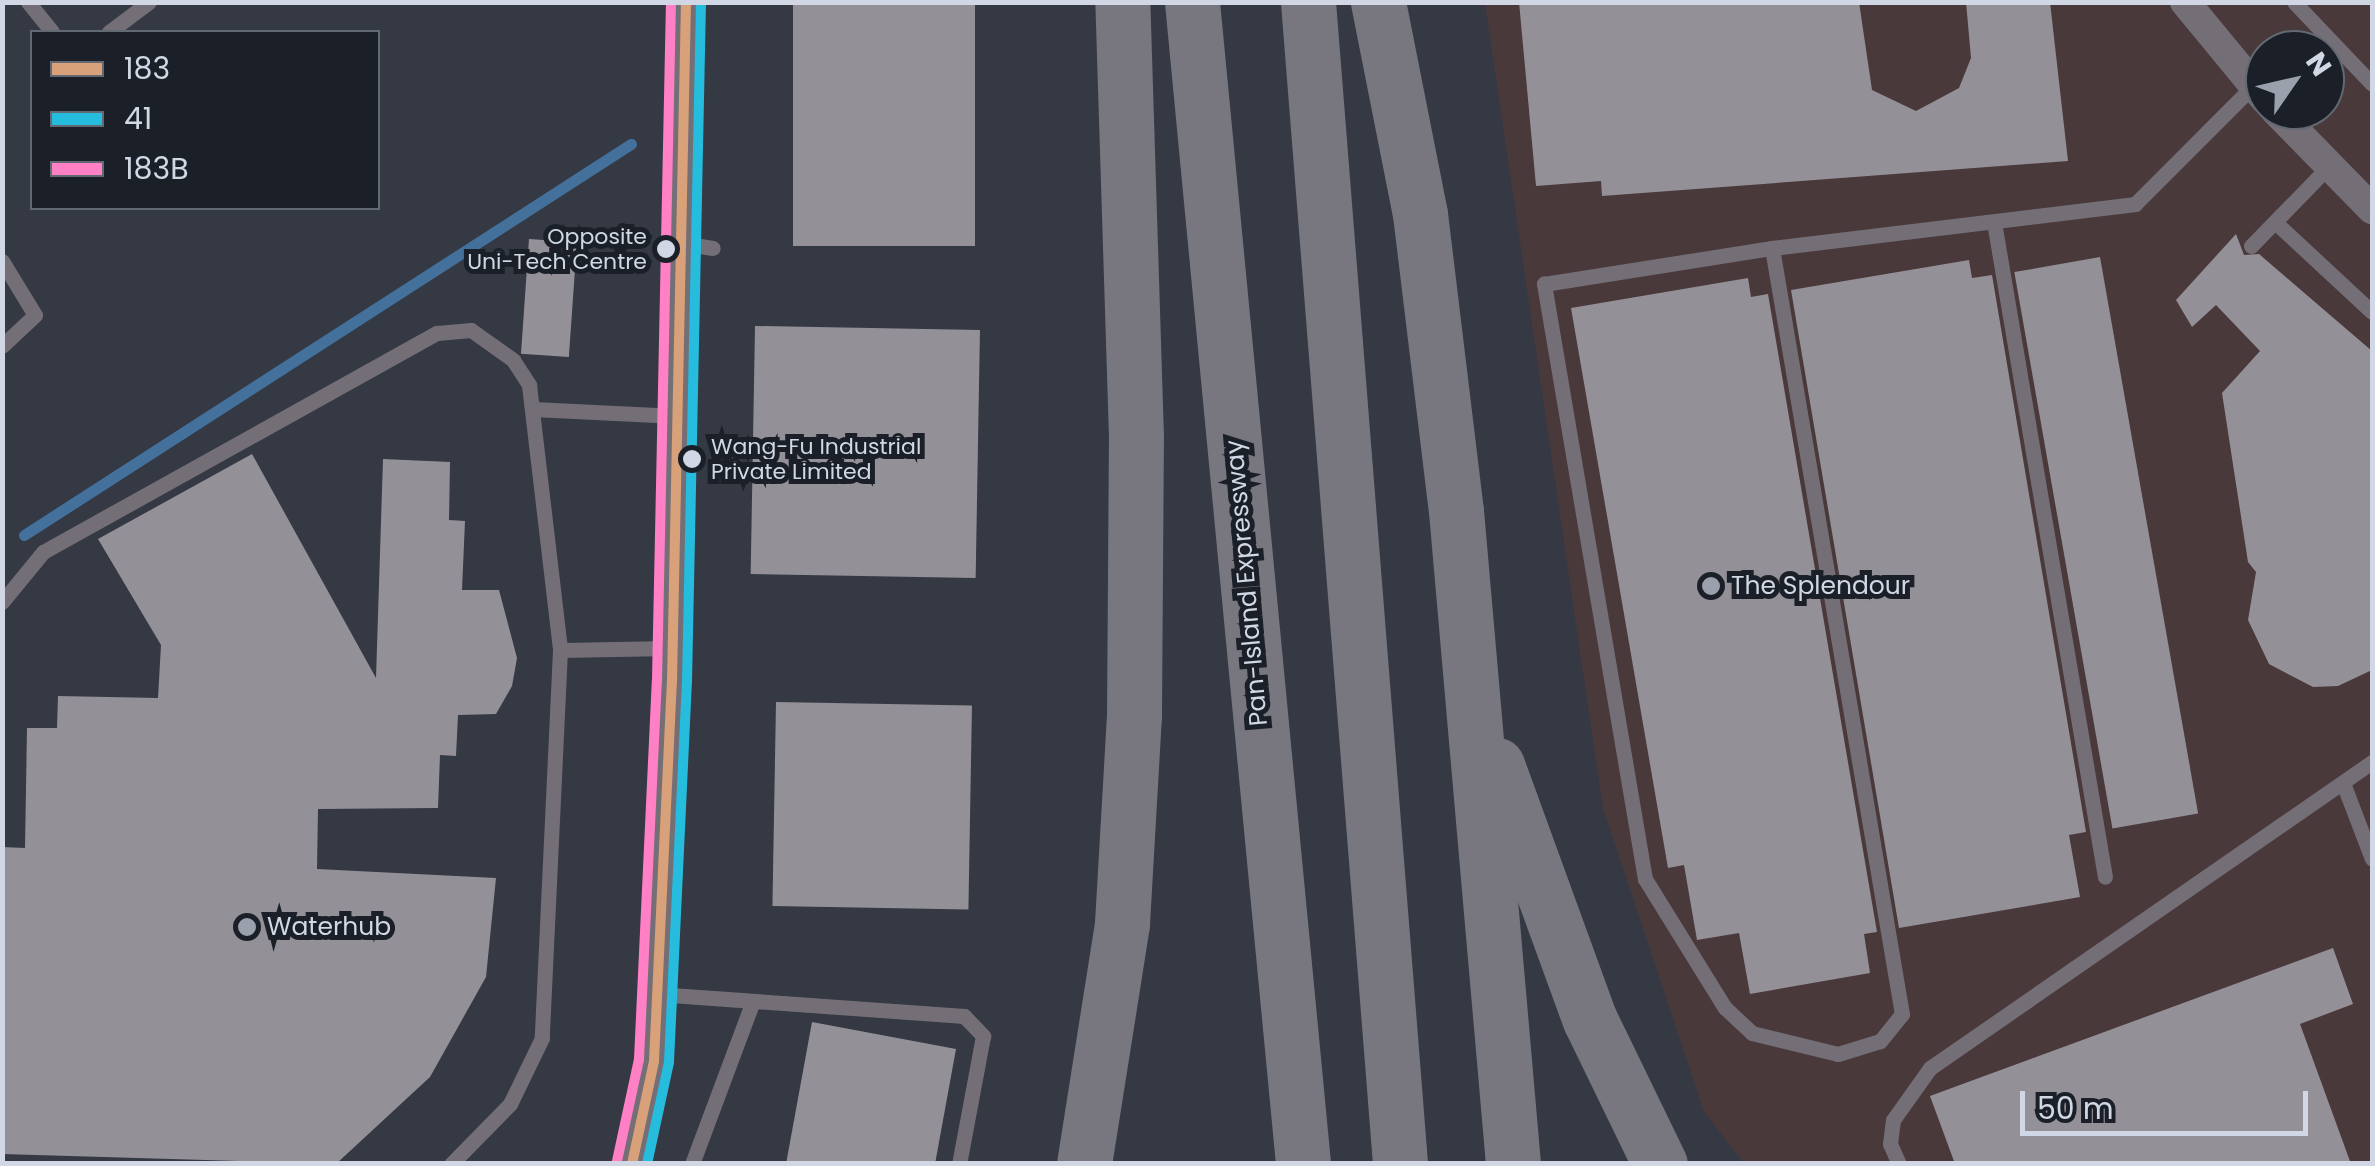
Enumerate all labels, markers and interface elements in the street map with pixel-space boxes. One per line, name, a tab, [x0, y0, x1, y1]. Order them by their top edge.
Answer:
legend	[30, 30, 380, 210]
north arrow	[2245, 30, 2345, 130]
text: N	[2297, 44, 2341, 84]
text: 183	[124, 47, 170, 90]
text: 41	[124, 97, 152, 140]
text: 183B	[124, 147, 189, 190]
place label: Opposite Uni-Tech Centre	[467, 223, 647, 274]
marker: Opposite Uni-Tech Centre	[656, 239, 676, 259]
place label: Wang-Fu Industrial Private Limited	[711, 433, 921, 484]
street label: Pan-Island Expressway	[1220, 439, 1274, 727]
marker: Wang-Fu Industrial Private Limited	[682, 449, 702, 469]
place label: The Splendour	[1731, 571, 1910, 601]
marker: The Splendour	[1700, 575, 1722, 597]
place label: Waterhub	[267, 912, 391, 942]
marker: Waterhub	[236, 916, 258, 938]
scale bar	[2025, 1071, 2312, 1133]
text: 50 m	[2037, 1087, 2114, 1130]

